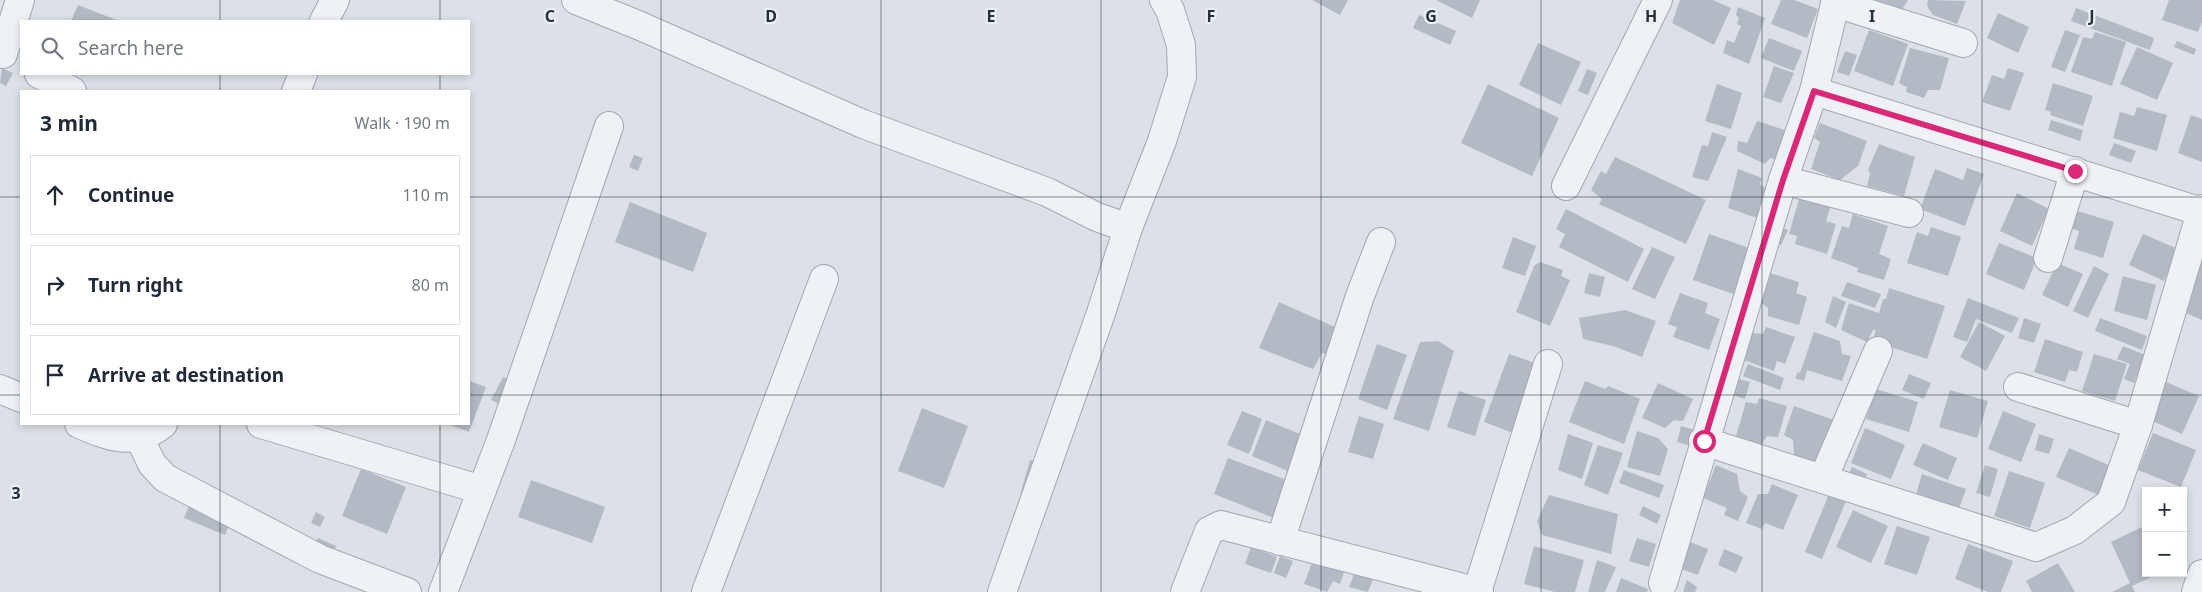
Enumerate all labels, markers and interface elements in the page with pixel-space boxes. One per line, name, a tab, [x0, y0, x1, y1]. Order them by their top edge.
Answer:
text: C	[545, 5, 555, 27]
text: D	[765, 5, 777, 27]
text: E	[987, 5, 996, 27]
text: F	[1207, 5, 1215, 27]
text: G	[1425, 5, 1437, 27]
text: H	[1645, 5, 1657, 27]
text: I	[1869, 5, 1875, 27]
text: J	[2087, 5, 2095, 27]
search box	[20, 20, 470, 75]
icon: search	[38, 34, 66, 62]
text: Search here	[78, 35, 184, 61]
text: 3 min	[40, 109, 98, 137]
text: Walk · 190 m	[355, 112, 450, 134]
route end	[2064, 160, 2087, 183]
icon: ahead	[41, 181, 69, 209]
text: Continue	[88, 182, 174, 208]
text: 110 m	[402, 184, 449, 206]
icon: right	[41, 271, 69, 299]
text: Turn right	[88, 272, 183, 298]
text: 80 m	[412, 274, 449, 296]
icon: arrive	[41, 361, 69, 389]
text: Arrive at destination	[88, 362, 284, 388]
route start	[1693, 430, 1716, 453]
text: 3	[11, 482, 21, 504]
map controls	[2142, 487, 2187, 577]
button: +	[2142, 487, 2187, 532]
button: −	[2142, 532, 2187, 577]

